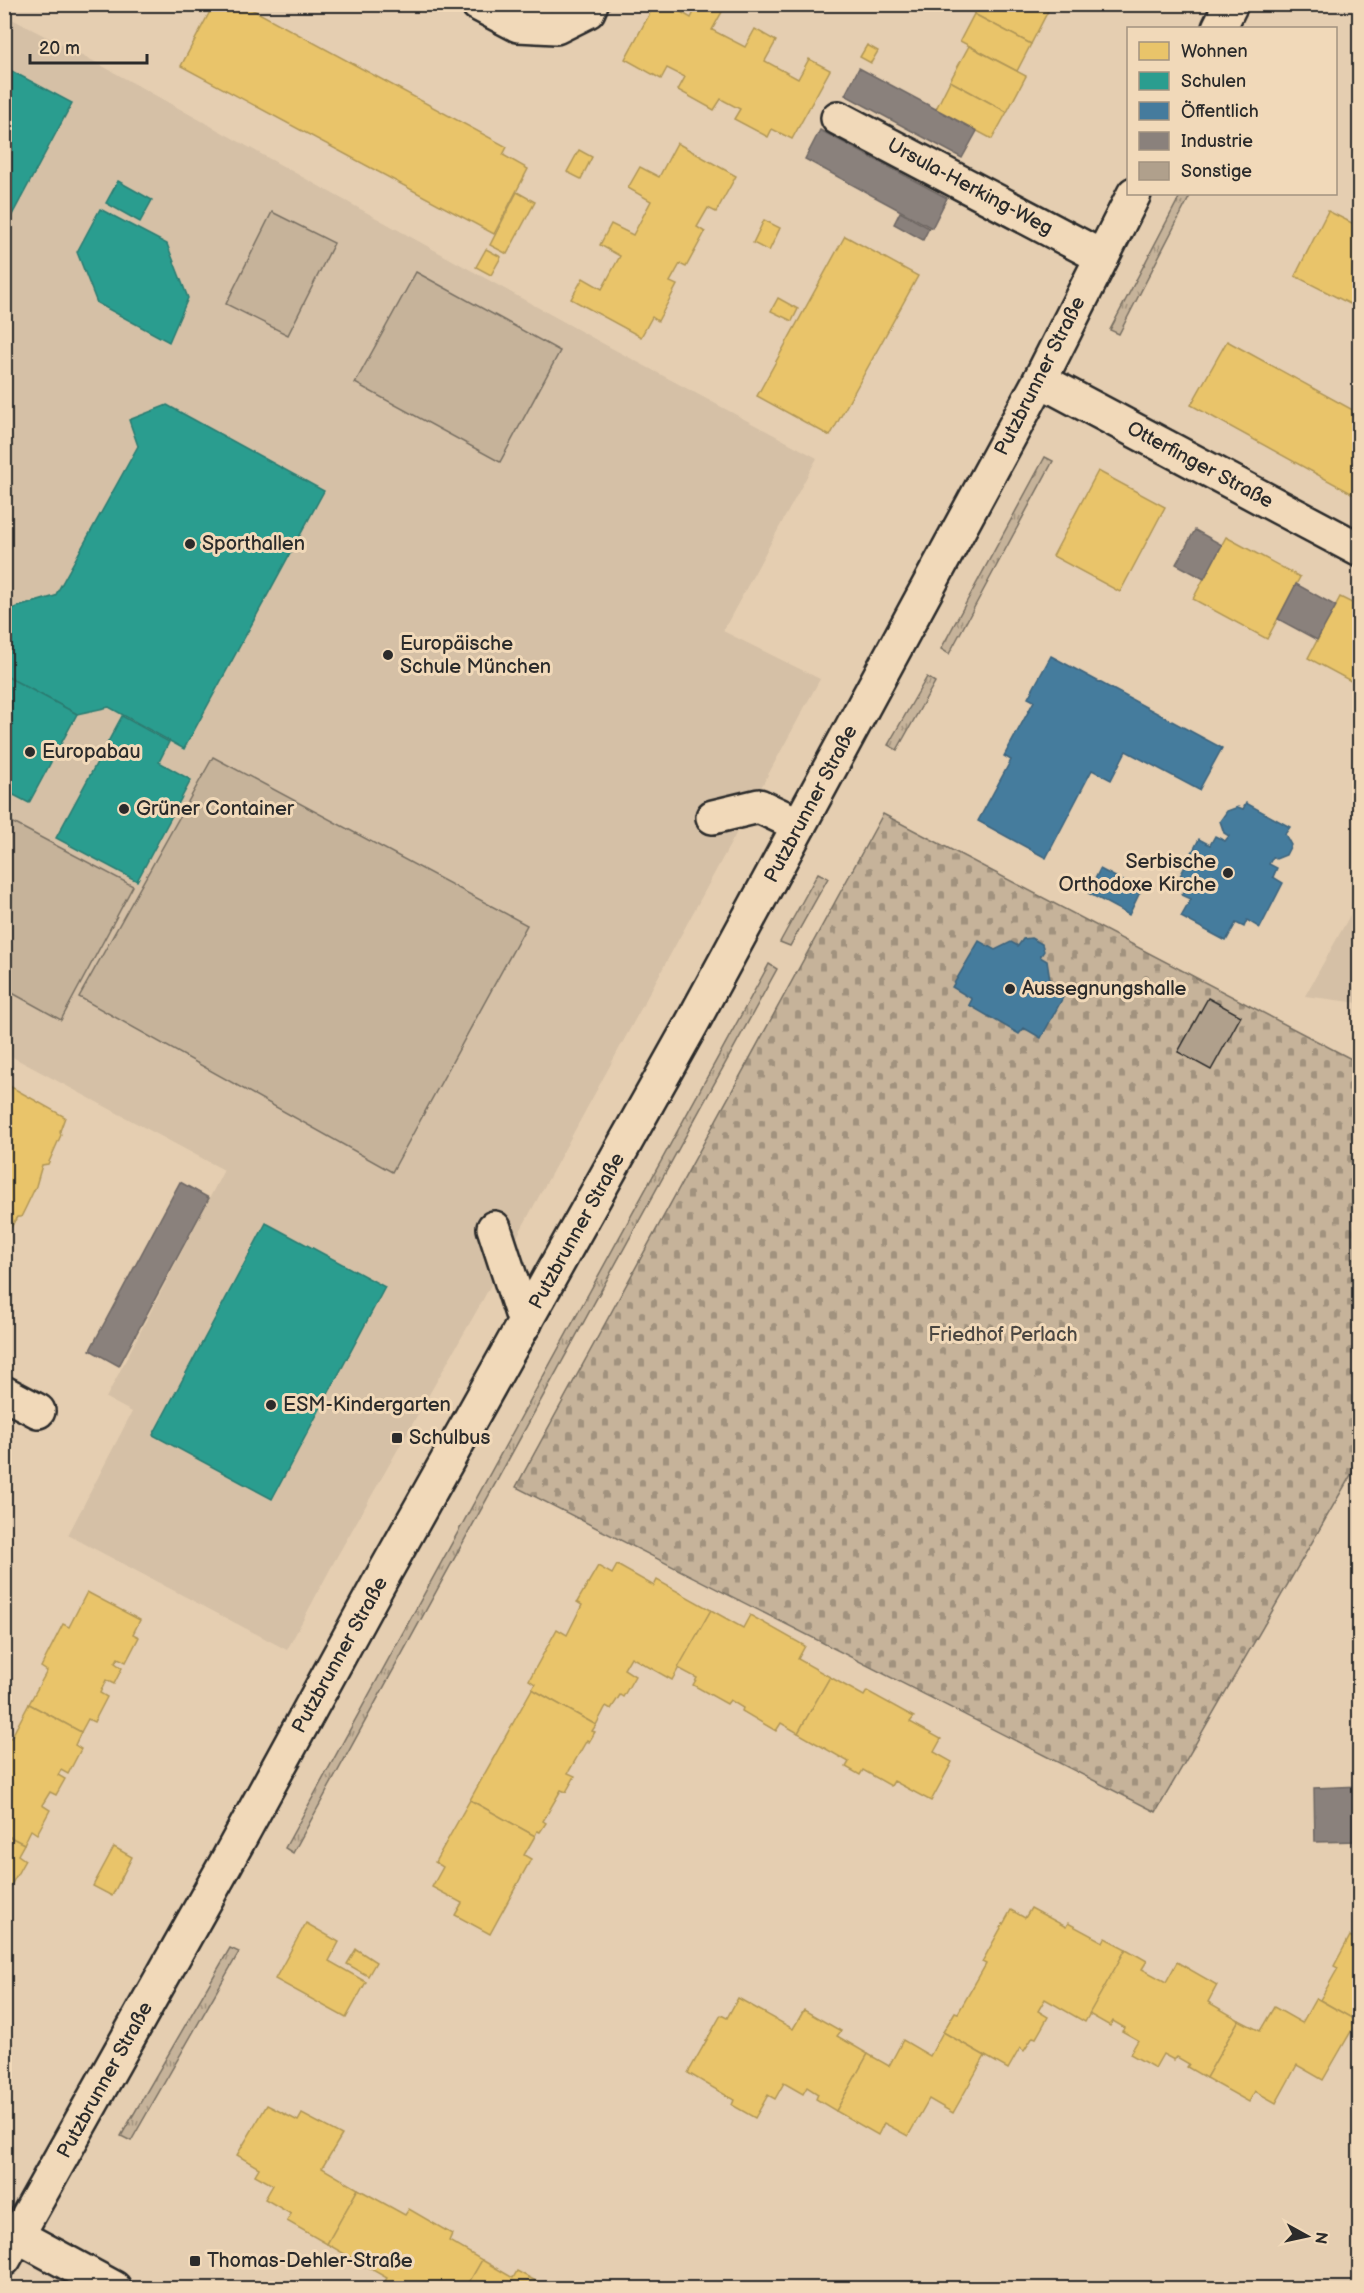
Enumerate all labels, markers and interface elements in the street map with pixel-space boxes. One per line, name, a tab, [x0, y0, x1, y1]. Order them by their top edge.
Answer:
scale bar	[30, 27, 147, 65]
legend	[1127, 27, 1337, 195]
text: 20 m	[39, 38, 80, 59]
text: Wohnen	[1181, 41, 1248, 62]
text: Schulen	[1181, 71, 1246, 92]
text: Öffentlich	[1181, 100, 1259, 122]
text: Industrie	[1181, 131, 1253, 152]
street label: Ursula-Herking-Weg	[883, 133, 1057, 241]
text: Sonstige	[1181, 161, 1252, 182]
street label: Putzbrunner Straße	[990, 292, 1090, 459]
street label: Otterfinger Straße	[1123, 416, 1277, 514]
place label: Sporthallen	[202, 532, 305, 556]
marker: Sporthallen	[183, 537, 197, 551]
place label: Europäische Schule München	[400, 632, 551, 679]
marker: Europäische Schule München	[381, 648, 395, 662]
street label: Putzbrunner Straße	[759, 721, 863, 887]
place label: Europabau	[42, 740, 141, 764]
marker: Europabau	[23, 745, 37, 759]
place label: Grüner Container	[136, 797, 295, 821]
marker: Grüner Container	[117, 802, 131, 816]
place label: Serbische Orthodoxe Kirche	[1059, 850, 1216, 897]
marker: Serbische Orthodoxe Kirche	[1221, 866, 1235, 880]
place label: Aussegnungshalle	[1022, 977, 1187, 1001]
marker: Aussegnungshalle	[1003, 982, 1017, 996]
street label: Putzbrunner Straße	[524, 1149, 630, 1313]
park label: Friedhof Perlach	[928, 1323, 1078, 1347]
place label: ESM-Kindergarten	[283, 1393, 451, 1417]
marker: ESM-Kindergarten	[264, 1398, 278, 1412]
place label: Schulbus	[409, 1426, 490, 1450]
marker: Schulbus	[390, 1431, 404, 1445]
street label: Putzbrunner Straße	[287, 1573, 393, 1737]
street label: Putzbrunner Straße	[52, 1998, 158, 2162]
north arrow	[1277, 2206, 1337, 2266]
text: N	[1310, 2231, 1331, 2245]
place label: Thomas-Dehler-Straße	[207, 2249, 413, 2273]
marker: Thomas-Dehler-Straße	[188, 2254, 202, 2268]

